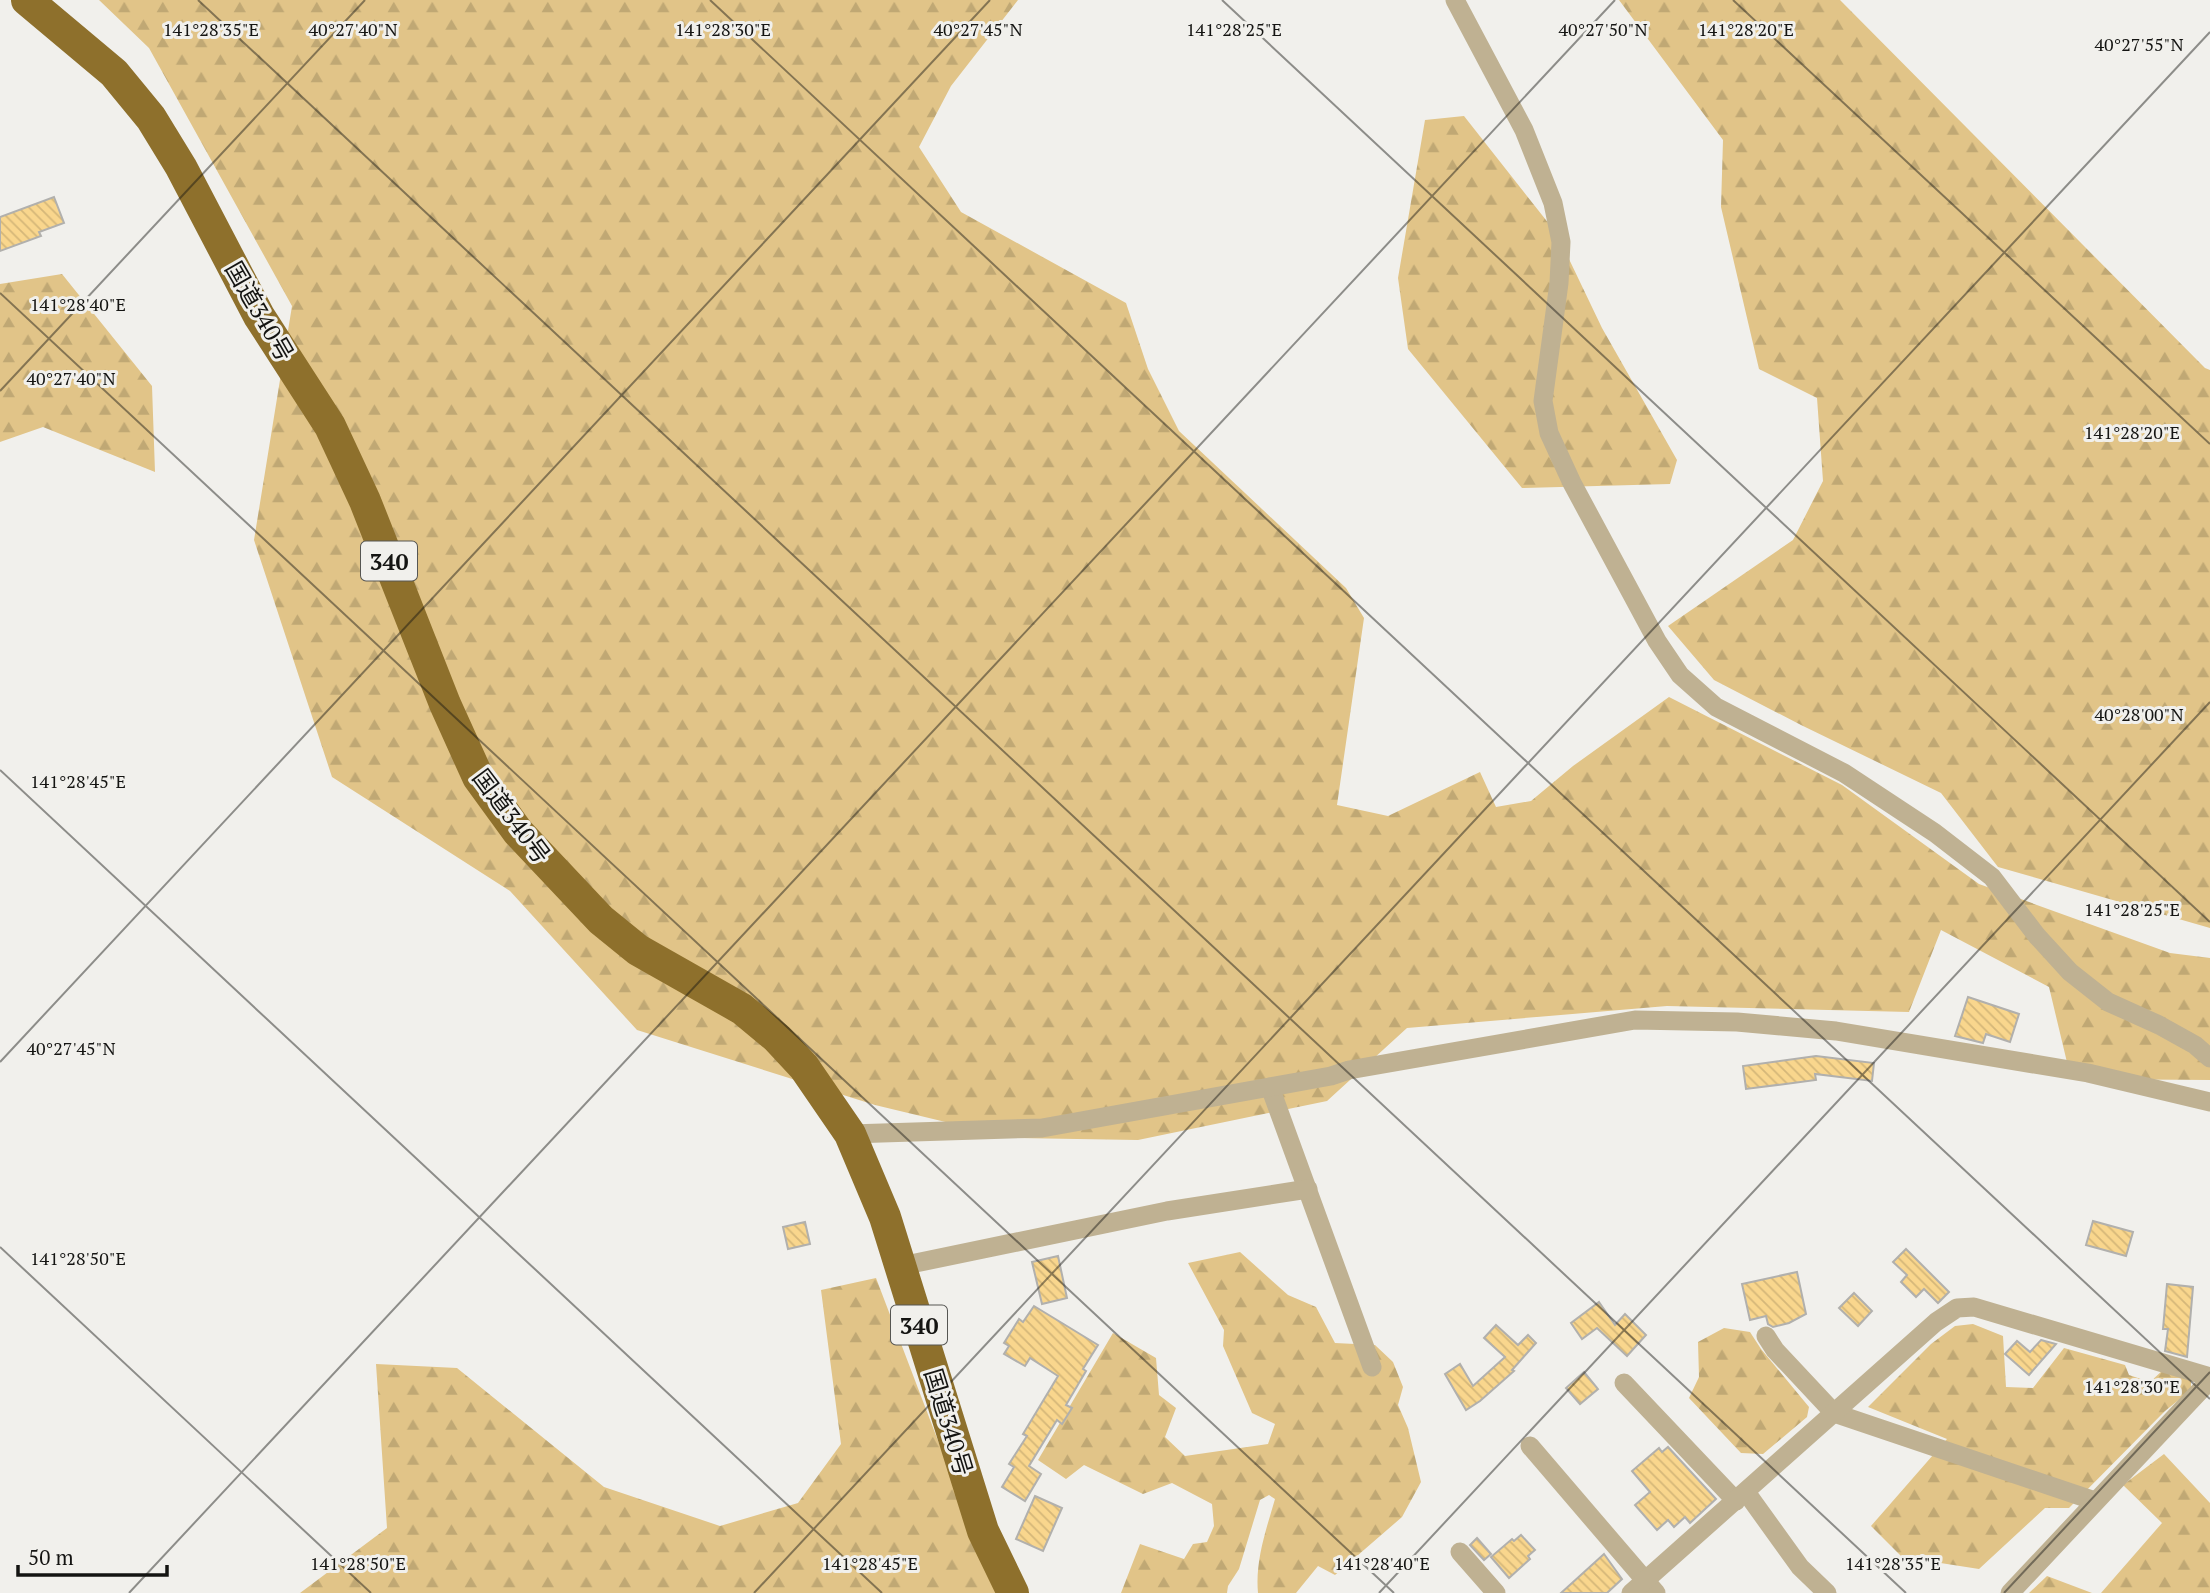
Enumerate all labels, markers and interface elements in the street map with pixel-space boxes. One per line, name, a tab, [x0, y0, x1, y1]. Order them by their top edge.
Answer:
text: 141°28'35"E	[163, 17, 259, 41]
text: 40°27'40"N	[308, 17, 398, 41]
text: 141°28'30"E	[675, 17, 771, 41]
text: 40°27'45"N	[933, 17, 1023, 41]
text: 141°28'25"E	[1186, 17, 1282, 41]
text: 40°27'50"N	[1558, 17, 1648, 41]
text: 141°28'20"E	[1698, 17, 1794, 41]
text: 40°27'55"N	[2094, 32, 2184, 56]
street label: 国道340号	[219, 255, 301, 367]
text: 141°28'40"E	[30, 292, 126, 316]
text: 40°27'40"N	[26, 366, 116, 390]
text: 141°28'20"E	[2084, 420, 2180, 444]
road number: 340	[361, 541, 417, 580]
text: 40°28'00"N	[2094, 702, 2184, 726]
street label: 国道340号	[466, 762, 558, 870]
text: 141°28'45"E	[30, 769, 126, 793]
text: 141°28'25"E	[2084, 897, 2180, 921]
text: 40°27'45"N	[26, 1036, 116, 1060]
text: 141°28'50"E	[30, 1246, 126, 1270]
road number: 340	[891, 1306, 947, 1344]
street label: 国道340号	[918, 1365, 980, 1479]
text: 141°28'30"E	[2084, 1374, 2180, 1398]
scale bar	[18, 1534, 166, 1578]
text: 50 m	[28, 1543, 74, 1571]
text: 141°28'50"E	[310, 1551, 406, 1575]
text: 141°28'45"E	[822, 1551, 918, 1575]
text: 141°28'40"E	[1334, 1551, 1430, 1575]
text: 141°28'35"E	[1845, 1551, 1941, 1575]

